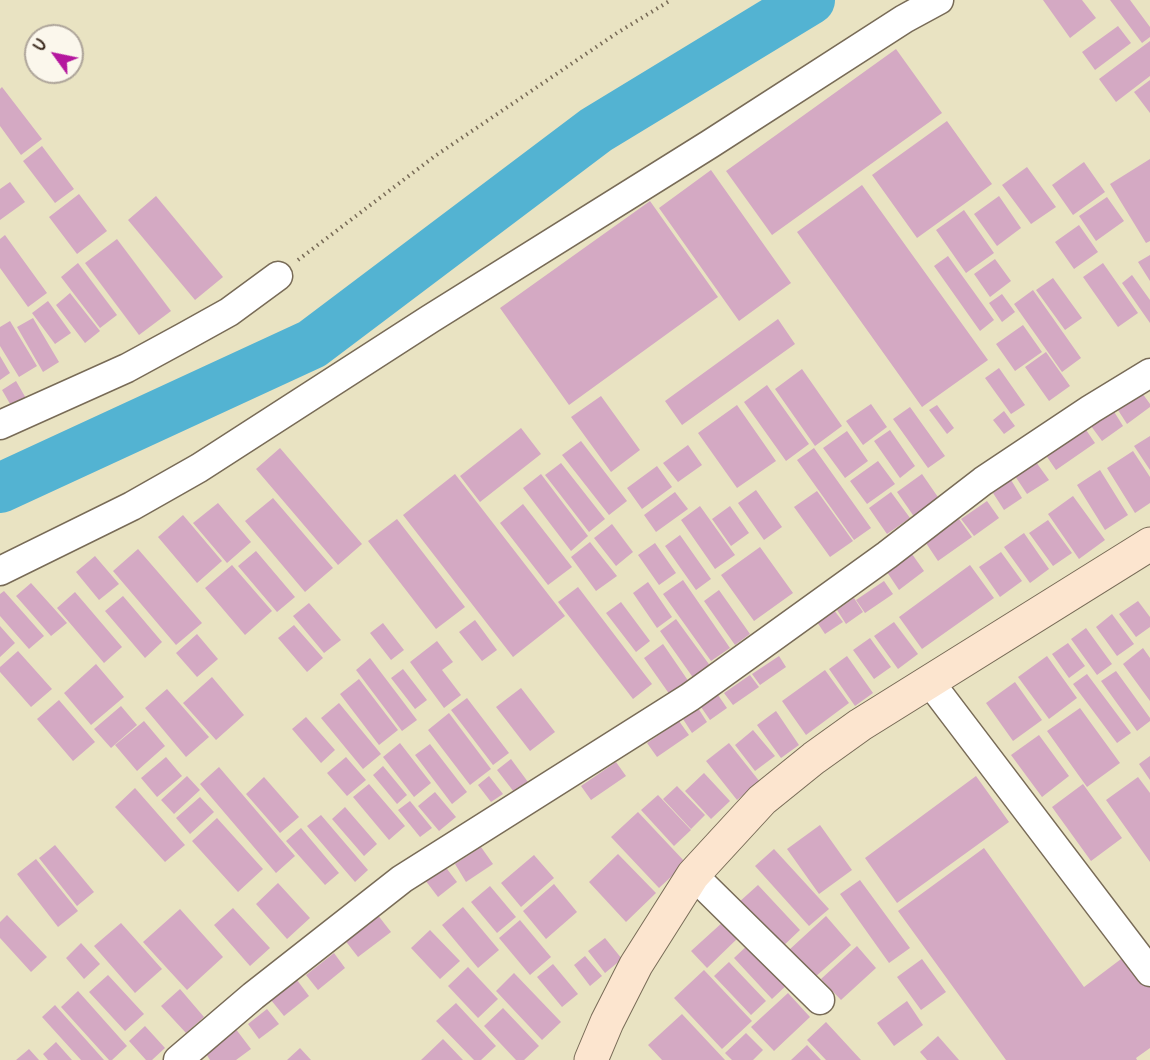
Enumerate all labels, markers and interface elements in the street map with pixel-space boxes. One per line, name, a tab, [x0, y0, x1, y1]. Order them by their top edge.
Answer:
north arrow	[24, 24, 84, 84]
text: U	[29, 35, 52, 55]

